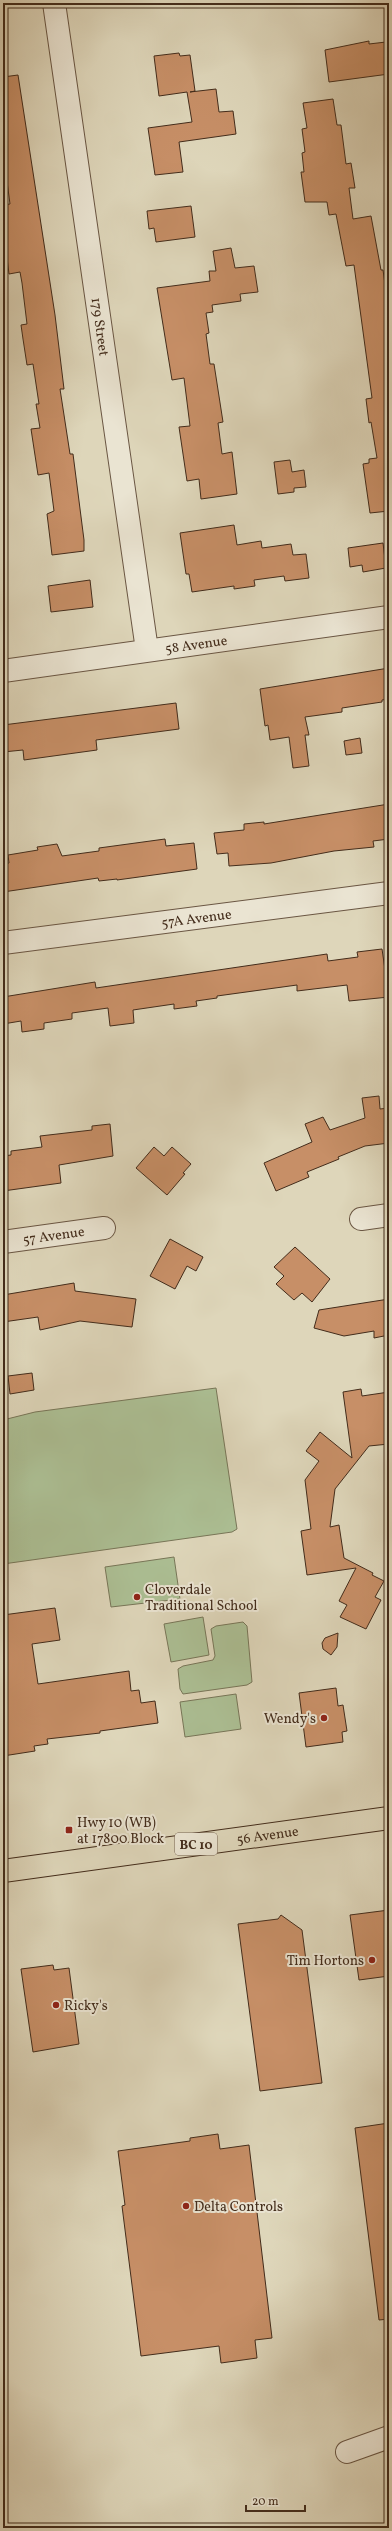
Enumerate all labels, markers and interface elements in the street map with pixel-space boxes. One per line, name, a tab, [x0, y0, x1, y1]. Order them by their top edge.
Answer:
street label: 179 Street	[85, 296, 113, 357]
street label: 58 Avenue	[164, 632, 229, 659]
street label: 57A Avenue	[160, 905, 233, 933]
street label: 57 Avenue	[22, 1223, 86, 1250]
place label: Cloverdale Traditional School	[145, 1581, 257, 1616]
marker: Cloverdale Traditional School	[132, 1592, 142, 1602]
place label: Wendy's	[264, 1710, 316, 1729]
marker: Wendy's	[319, 1713, 329, 1723]
place label: Hwy 10 (WB) at 17800 Block	[77, 1814, 165, 1849]
street label: 56 Avenue	[235, 1822, 300, 1850]
marker: Hwy 10 (WB) at 17800 Block	[64, 1825, 74, 1835]
road number: BC 10	[175, 1833, 217, 1855]
place label: Tim Hortons	[287, 1952, 364, 1971]
marker: Tim Hortons	[367, 1955, 377, 1965]
place label: Ricky's	[64, 1997, 108, 2016]
marker: Ricky's	[51, 2000, 61, 2010]
place label: Delta Controls	[194, 2198, 283, 2217]
marker: Delta Controls	[181, 2201, 191, 2211]
scale bar	[246, 2487, 305, 2513]
text: 20 m	[252, 2494, 279, 2510]

